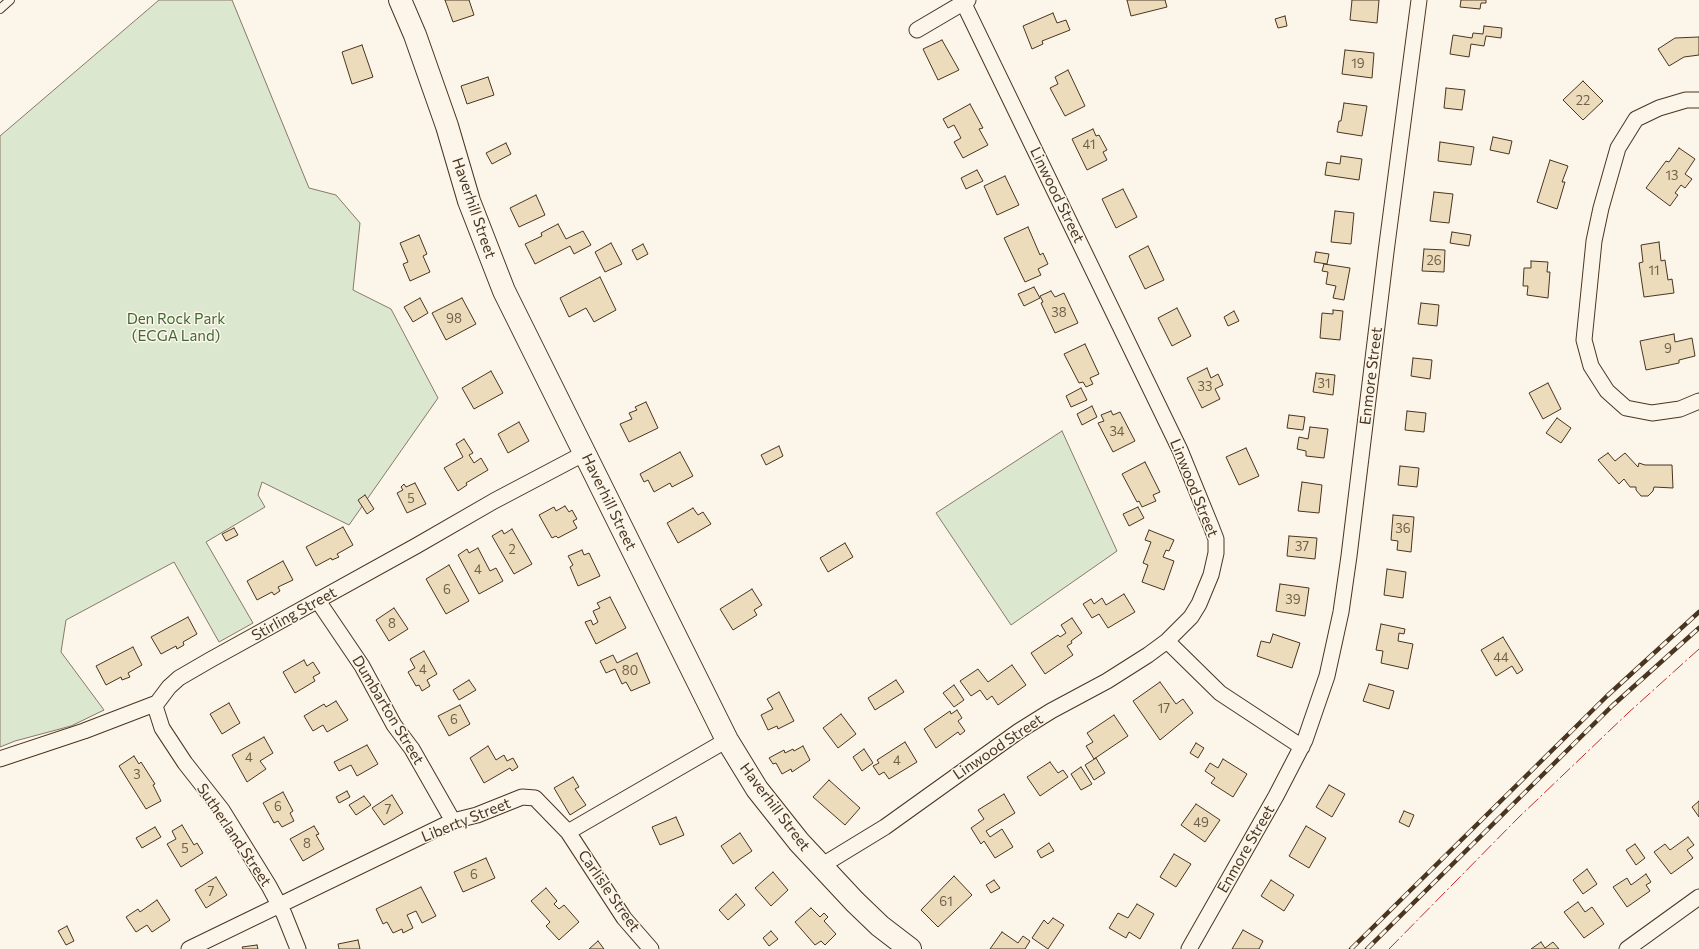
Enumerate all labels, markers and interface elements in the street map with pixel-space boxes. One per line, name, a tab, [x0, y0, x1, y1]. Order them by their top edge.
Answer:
house number: 19	[1351, 56, 1365, 72]
house number: 22	[1576, 93, 1590, 109]
house number: 41	[1083, 137, 1095, 153]
street label: Linwood Street	[1026, 144, 1088, 246]
street label: Haverhill Street	[448, 155, 500, 261]
house number: 13	[1666, 168, 1678, 184]
house number: 26	[1426, 253, 1442, 269]
house number: 11	[1648, 263, 1660, 279]
house number: 38	[1051, 305, 1067, 321]
park label: Den Rock Park (ECGA Land)	[127, 310, 225, 345]
house number: 98	[446, 311, 462, 327]
street label: Enmore Street	[1356, 326, 1386, 426]
house number: 9	[1664, 341, 1672, 357]
house number: 31	[1318, 376, 1330, 392]
house number: 33	[1198, 379, 1212, 395]
house number: 34	[1109, 424, 1125, 440]
street label: Linwood Street	[1166, 436, 1222, 540]
street label: Haverhill Street	[578, 451, 640, 553]
house number: 5	[407, 491, 415, 507]
house number: 36	[1395, 521, 1411, 537]
house number: 37	[1295, 539, 1309, 555]
house number: 2	[508, 542, 516, 558]
house number: 4	[474, 562, 482, 578]
house number: 6	[443, 582, 451, 598]
street label: Stirling Street	[248, 583, 340, 645]
house number: 39	[1285, 592, 1301, 608]
house number: 8	[388, 616, 396, 632]
house number: 44	[1493, 650, 1509, 666]
street label: Dumbarton Street	[348, 652, 428, 768]
house number: 4	[419, 662, 427, 678]
house number: 80	[622, 663, 638, 679]
house number: 17	[1158, 701, 1170, 717]
street label: Linwood Street	[950, 710, 1046, 784]
house number: 6	[450, 712, 458, 728]
house number: 4	[245, 750, 253, 766]
house number: 4	[893, 753, 901, 769]
street label: Haverhill Street	[736, 759, 814, 855]
house number: 3	[133, 767, 141, 783]
street label: Sutherland Street	[193, 780, 275, 890]
street label: Liberty Street	[419, 794, 513, 846]
house number: 6	[274, 799, 282, 815]
house number: 7	[385, 802, 391, 818]
street label: Enmore Street	[1214, 802, 1278, 896]
house number: 49	[1193, 815, 1209, 831]
house number: 8	[303, 836, 311, 852]
house number: 5	[181, 841, 189, 857]
street label: Carlisle Street	[574, 847, 644, 935]
house number: 6	[470, 867, 478, 883]
house number: 7	[208, 884, 214, 900]
house number: 61	[939, 894, 953, 910]

